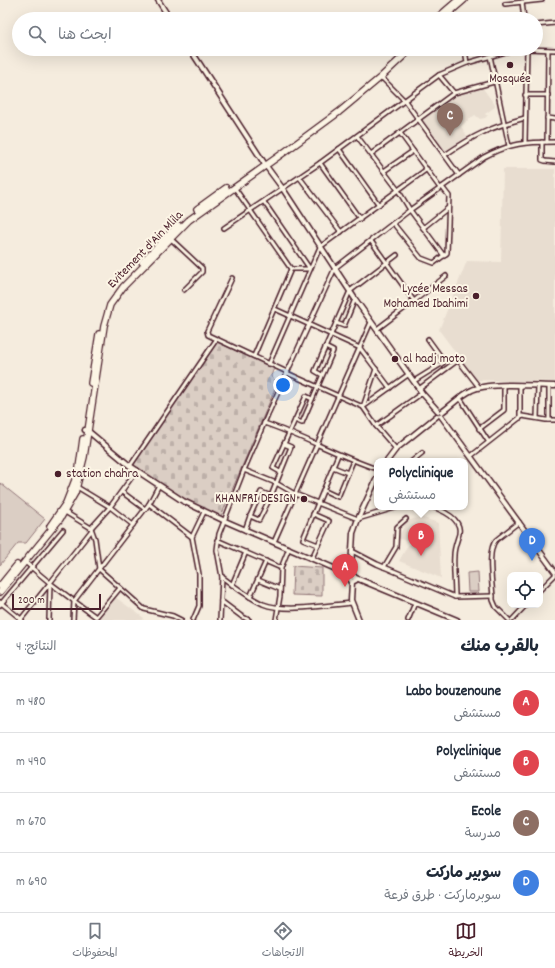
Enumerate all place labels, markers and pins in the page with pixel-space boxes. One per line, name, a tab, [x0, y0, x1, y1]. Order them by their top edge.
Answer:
marker: Mosquée	[505, 60, 515, 70]
place label: Mosquée	[489, 70, 531, 89]
pin: C	[437, 103, 463, 136]
place label: Lycée Messas Mohamed Ibahimi	[383, 280, 469, 314]
marker: Lycée Messas Mohamed Ibahimi	[471, 291, 481, 301]
place label: al hadj moto	[403, 350, 465, 369]
marker: al hadj moto	[390, 354, 400, 364]
place label: station chahra	[66, 465, 139, 484]
marker: station chahra	[53, 469, 63, 479]
place label: KHANFRI DESIGN	[215, 490, 296, 509]
marker: KHANFRI DESIGN	[299, 494, 309, 504]
pin: B	[408, 523, 434, 556]
pin: D	[519, 528, 545, 561]
pin: A	[332, 554, 358, 587]

